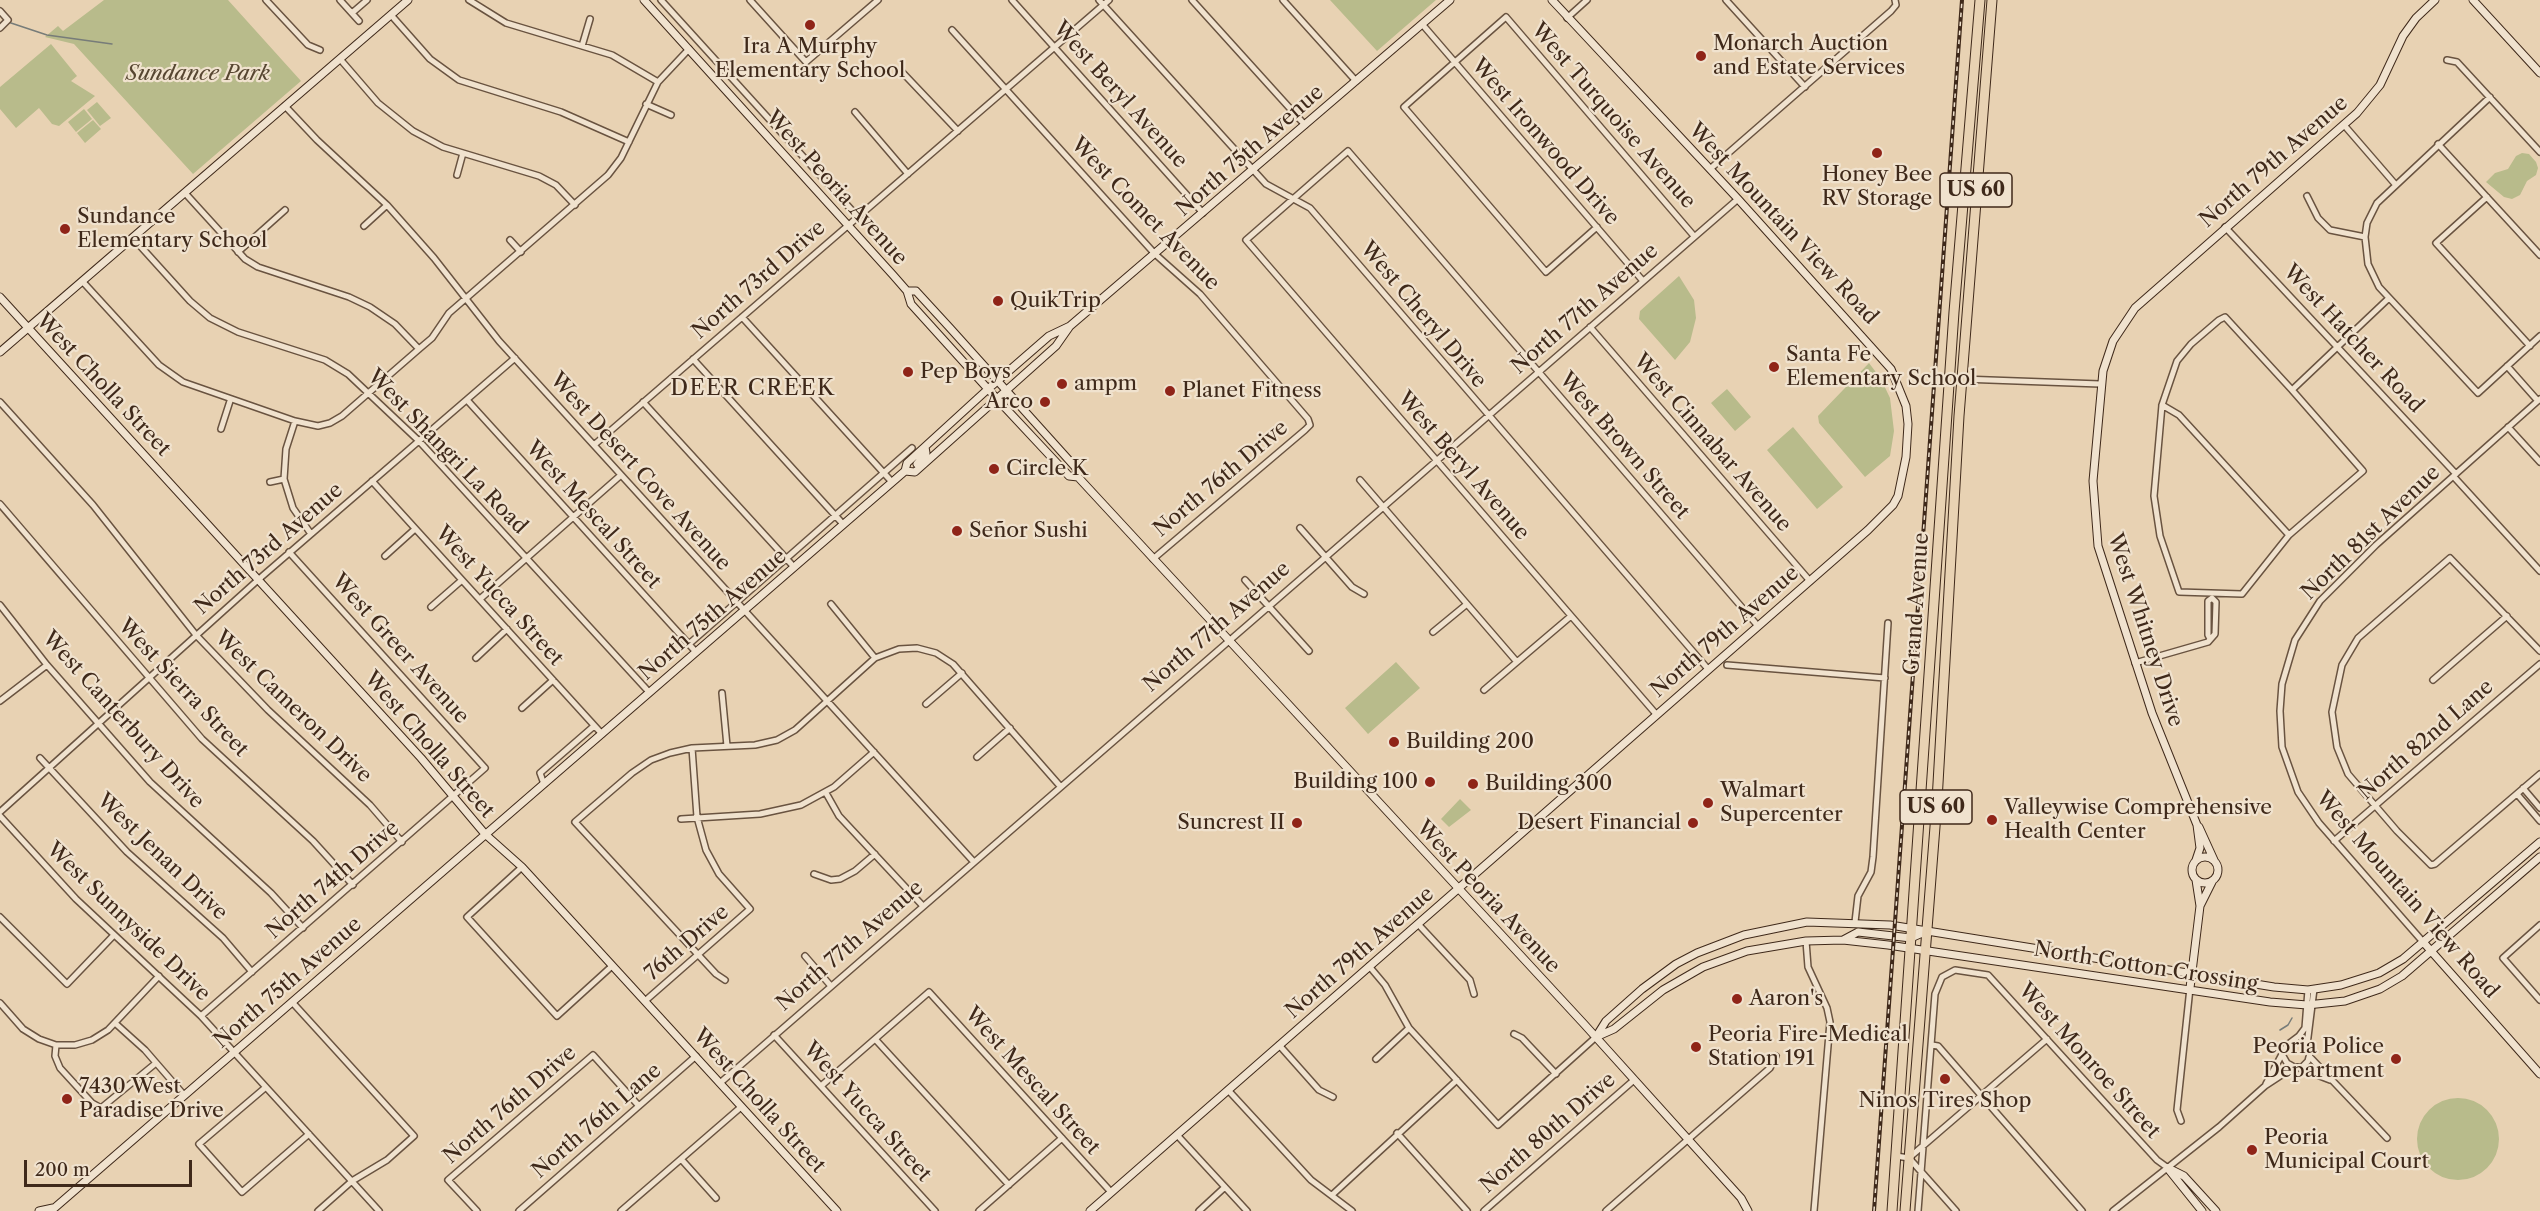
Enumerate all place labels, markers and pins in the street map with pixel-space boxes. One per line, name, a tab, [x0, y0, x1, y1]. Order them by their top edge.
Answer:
marker: Ira A Murphy Elementary School	[803, 18, 817, 32]
place label: Monarch Auction and Estate Services	[1713, 31, 1905, 81]
place label: Ira A Murphy Elementary School	[715, 34, 905, 84]
marker: Monarch Auction and Estate Services	[1694, 49, 1708, 63]
marker: Honey Bee RV Storage	[1870, 146, 1884, 160]
place label: Honey Bee RV Storage	[1822, 162, 1932, 212]
place label: Sundance Elementary School	[77, 204, 267, 254]
marker: Sundance Elementary School	[58, 222, 72, 236]
place label: QuikTrip	[1010, 288, 1101, 314]
marker: QuikTrip	[991, 294, 1005, 308]
place label: Santa Fe Elementary School	[1786, 342, 1976, 392]
place label: Pep Boys	[920, 359, 1011, 385]
marker: Santa Fe Elementary School	[1767, 360, 1781, 374]
marker: Pep Boys	[901, 365, 915, 379]
place label: ampm	[1074, 371, 1137, 397]
marker: ampm	[1055, 377, 1069, 391]
place label: Planet Fitness	[1182, 378, 1322, 404]
marker: Planet Fitness	[1163, 384, 1177, 398]
place label: Arco	[985, 389, 1033, 415]
marker: Arco	[1038, 395, 1052, 409]
place label: Circle K	[1006, 456, 1088, 482]
marker: Circle K	[987, 462, 1001, 476]
place label: Señor Sushi	[969, 518, 1088, 544]
marker: Señor Sushi	[950, 524, 964, 538]
place label: Building 200	[1406, 729, 1534, 755]
marker: Building 200	[1387, 735, 1401, 749]
place label: Building 100	[1293, 769, 1418, 795]
place label: Building 300	[1485, 771, 1612, 797]
marker: Building 100	[1423, 775, 1437, 789]
marker: Building 300	[1466, 777, 1480, 791]
place label: Walmart Supercenter	[1720, 778, 1843, 828]
place label: Valleywise Comprehensive Health Center	[2004, 795, 2272, 845]
marker: Walmart Supercenter	[1701, 796, 1715, 810]
place label: Suncrest II	[1177, 810, 1285, 836]
place label: Desert Financial	[1517, 810, 1681, 836]
marker: Valleywise Comprehensive Health Center	[1985, 813, 1999, 827]
marker: Suncrest II	[1290, 816, 1304, 830]
marker: Desert Financial	[1686, 816, 1700, 830]
place label: Aaron's	[1749, 986, 1823, 1012]
marker: Aaron's	[1730, 992, 1744, 1006]
place label: Peoria Fire-Medical Station 191	[1708, 1022, 1908, 1072]
place label: Peoria Police Department	[2252, 1034, 2384, 1084]
marker: Peoria Fire-Medical Station 191	[1689, 1040, 1703, 1054]
marker: Peoria Police Department	[2389, 1052, 2403, 1066]
marker: Ninos Tires Shop	[1938, 1072, 1952, 1086]
place label: 7430 West Paradise Drive	[79, 1074, 224, 1124]
place label: Ninos Tires Shop	[1859, 1088, 2031, 1114]
marker: 7430 West Paradise Drive	[60, 1092, 74, 1106]
place label: Peoria Municipal Court	[2264, 1125, 2429, 1175]
marker: Peoria Municipal Court	[2245, 1143, 2259, 1157]

